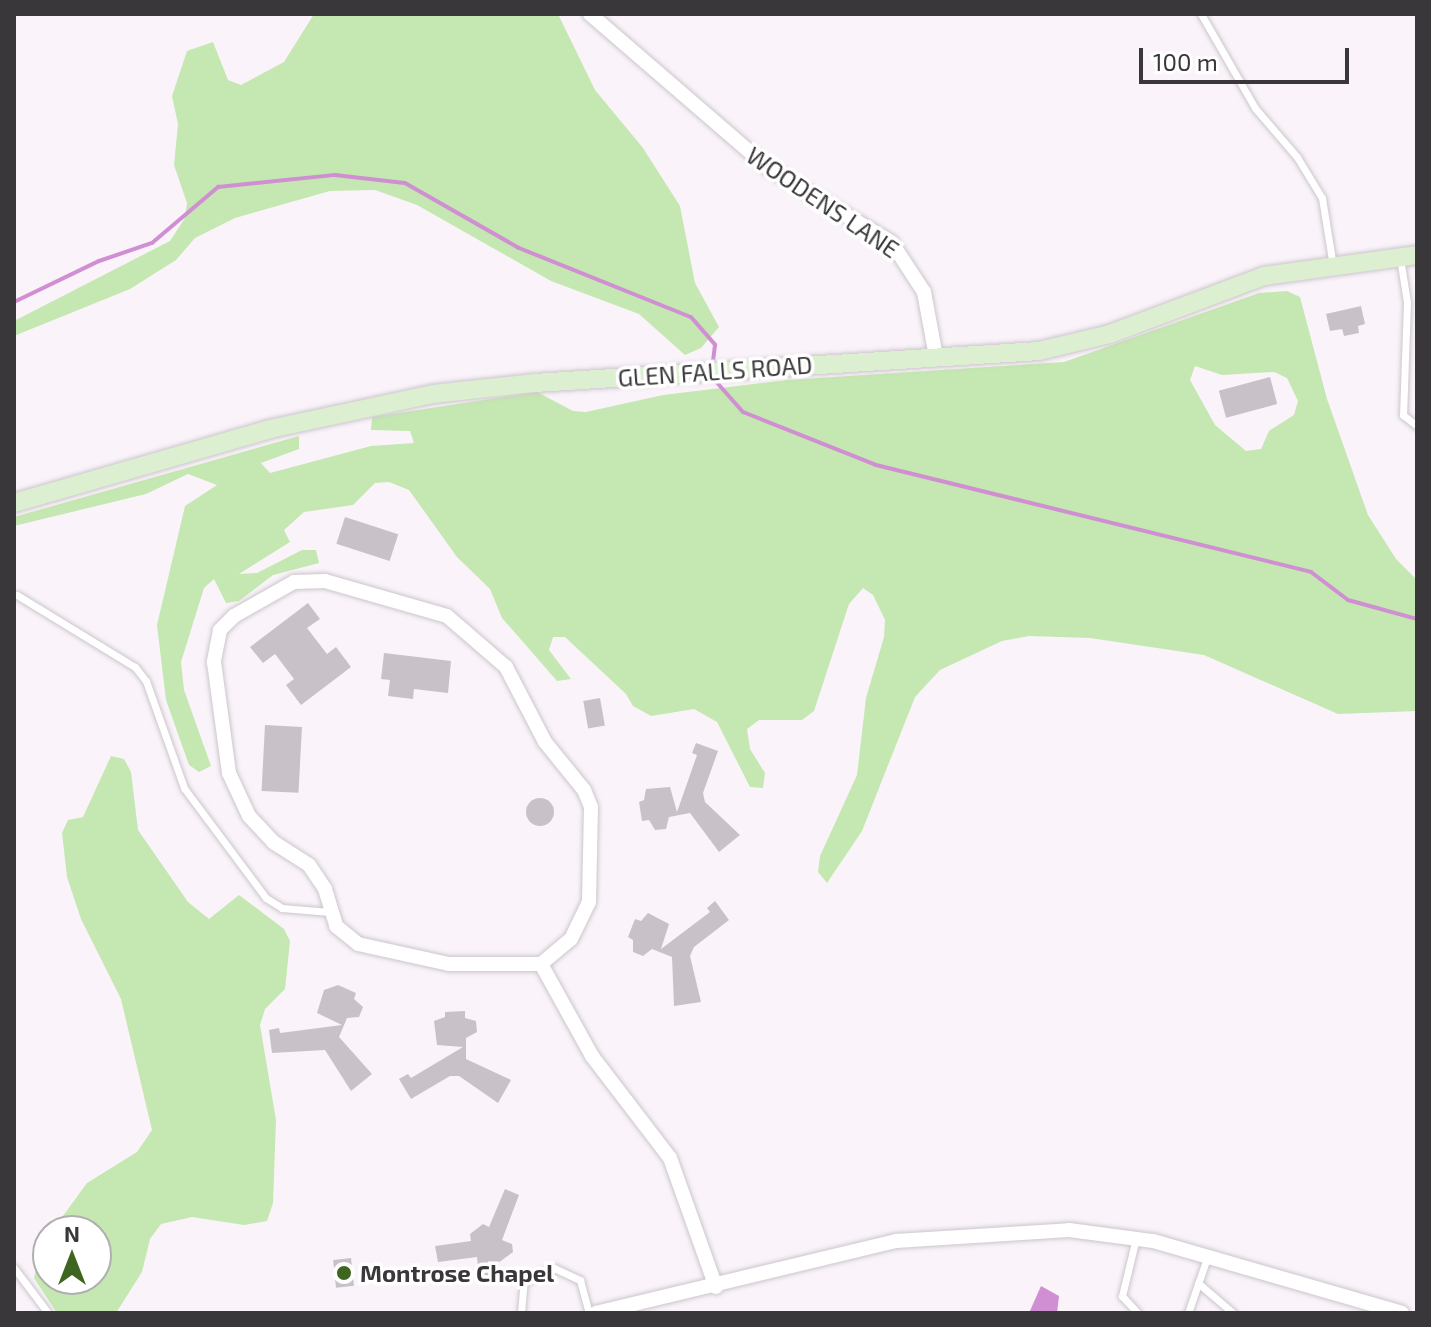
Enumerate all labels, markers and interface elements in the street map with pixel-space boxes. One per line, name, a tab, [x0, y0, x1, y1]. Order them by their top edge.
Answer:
scale bar	[1143, 32, 1353, 82]
text: 100 m	[1153, 47, 1218, 76]
street label: WOODENS LANE	[741, 140, 905, 264]
street label: GLEN FALLS ROAD	[617, 350, 813, 392]
north arrow	[32, 1215, 112, 1295]
text: N	[64, 1220, 80, 1246]
place label: Montrose Chapel	[360, 1259, 554, 1287]
marker: Montrose Chapel	[335, 1264, 353, 1282]

